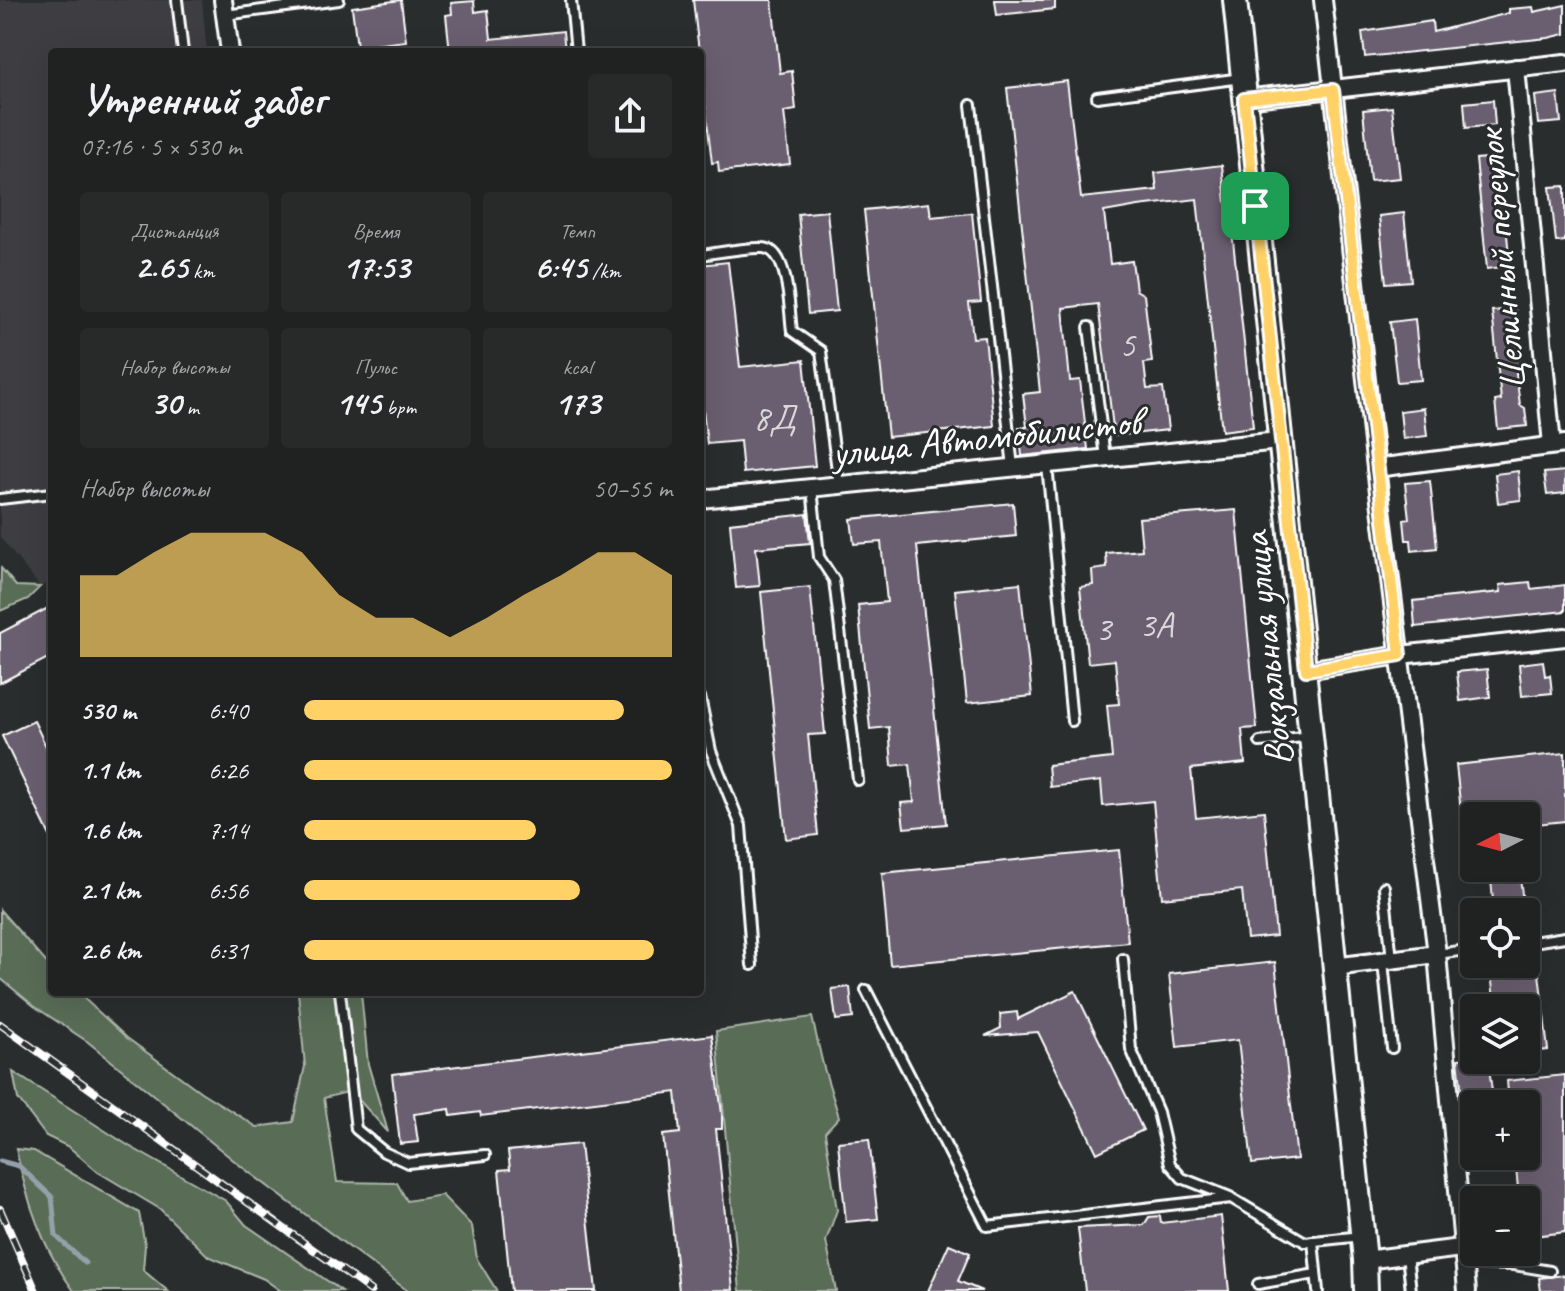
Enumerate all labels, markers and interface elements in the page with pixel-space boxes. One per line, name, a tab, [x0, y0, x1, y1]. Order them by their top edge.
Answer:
text: Утренний забег	[80, 72, 325, 127]
button: share	[588, 74, 672, 158]
street label: Целинный переулок	[1464, 124, 1537, 392]
text: 07:16 · 5 × 530 m	[80, 130, 241, 163]
pin	[1221, 172, 1289, 240]
icon: arrive	[1233, 184, 1277, 228]
text: Дистанция	[131, 217, 219, 245]
text: Время	[353, 217, 399, 245]
text: Темп	[560, 217, 595, 245]
text: 2.65	[135, 245, 188, 288]
text: 17:53	[342, 245, 410, 288]
text: 6:45	[534, 245, 587, 288]
text: km	[188, 257, 214, 285]
text: /km	[587, 257, 621, 285]
house number: 5	[1119, 322, 1137, 368]
text: Набор высоты	[120, 353, 229, 381]
text: Пульс	[355, 353, 397, 381]
text: kcal	[563, 353, 592, 381]
text: 30	[151, 381, 181, 424]
text: 145	[336, 381, 381, 424]
text: 173	[554, 381, 600, 424]
text: m	[181, 393, 199, 421]
text: bpm	[381, 393, 416, 421]
house number: 8Д	[753, 395, 798, 441]
street label: улица Автомобилистов	[827, 395, 1152, 478]
text: Набор высоты	[80, 472, 209, 505]
text: 50–55 m	[593, 472, 672, 505]
street label: Вокзальная улица	[1230, 527, 1304, 768]
house number: 3А	[1139, 602, 1175, 648]
house number: 3	[1095, 606, 1114, 652]
text: 530 m	[80, 694, 136, 727]
text: 6:40	[208, 694, 248, 727]
text: 1.1 km	[80, 754, 140, 787]
text: 6:26	[208, 754, 248, 787]
north arrow	[1460, 802, 1540, 882]
map controls	[1460, 802, 1540, 1266]
text: 1.6 km	[80, 814, 141, 847]
text: 7:14	[208, 814, 248, 847]
text: 2.1 km	[80, 874, 140, 907]
text: 6:56	[208, 874, 248, 907]
button: locate	[1460, 898, 1540, 978]
text: 2.6 km	[80, 934, 141, 967]
text: 6:31	[208, 934, 248, 967]
button: layers	[1460, 994, 1540, 1074]
button: +	[1460, 1090, 1540, 1170]
button: −	[1460, 1186, 1540, 1266]

